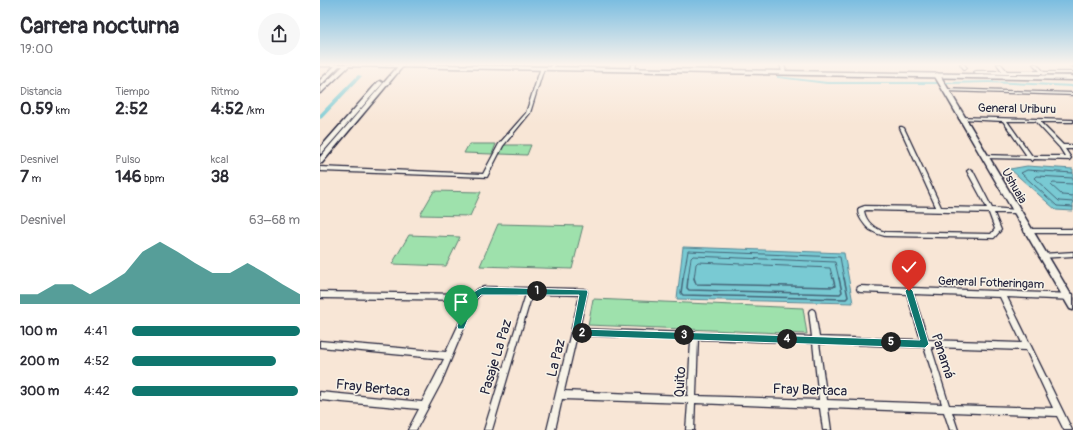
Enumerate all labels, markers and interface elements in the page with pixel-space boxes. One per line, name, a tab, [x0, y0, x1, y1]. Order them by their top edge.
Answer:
text: Carrera nocturna	[20, 12, 179, 40]
button: share	[258, 13, 300, 55]
text: 19:00	[20, 41, 53, 57]
text: Distancia	[20, 85, 62, 98]
text: Tiempo	[115, 85, 150, 98]
text: Ritmo	[211, 85, 239, 98]
text: 0.59	[20, 98, 53, 119]
text: 2:52	[115, 98, 148, 119]
text: 4:52	[211, 98, 244, 119]
street label: General Uriburu	[978, 101, 1056, 117]
text: km	[53, 104, 70, 117]
text: /km	[244, 104, 264, 117]
text: Desnivel	[20, 153, 59, 166]
text: Pulso	[115, 153, 140, 166]
text: kcal	[211, 153, 229, 166]
text: 7	[20, 166, 29, 187]
text: 146	[115, 166, 142, 187]
text: 38	[211, 166, 229, 187]
street label: Ushuaia	[998, 166, 1030, 207]
text: m	[29, 172, 41, 185]
text: bpm	[142, 172, 164, 185]
text: Desnivel	[20, 212, 66, 228]
text: 63–68 m	[249, 212, 300, 228]
pin	[892, 250, 926, 291]
icon: check	[898, 256, 920, 278]
street label: General Fotheringam	[938, 274, 1045, 292]
pin: 1	[527, 281, 547, 301]
text: 1	[535, 284, 539, 297]
pin	[444, 285, 478, 326]
icon: arrive	[450, 291, 472, 313]
street label: Pasaje La Paz	[476, 317, 516, 397]
text: 100 m	[20, 323, 57, 339]
text: 4:41	[84, 323, 108, 339]
pin: 2	[572, 323, 592, 343]
pin: 3	[674, 325, 694, 345]
text: 2	[579, 326, 585, 339]
text: 3	[681, 328, 687, 341]
pin: 4	[777, 329, 797, 349]
street label: Panamá	[928, 331, 958, 381]
text: 4	[784, 332, 790, 345]
pin: 5	[881, 332, 901, 352]
text: 5	[888, 335, 894, 348]
street label: La Paz	[543, 337, 569, 379]
text: 200 m	[20, 353, 59, 369]
text: 4:52	[84, 353, 109, 369]
street label: Quito	[671, 365, 689, 398]
street label: Fray Bertaca	[335, 376, 411, 400]
street label: Fray Bertaca	[772, 380, 848, 400]
text: 300 m	[20, 383, 59, 399]
text: 4:42	[84, 383, 110, 399]

